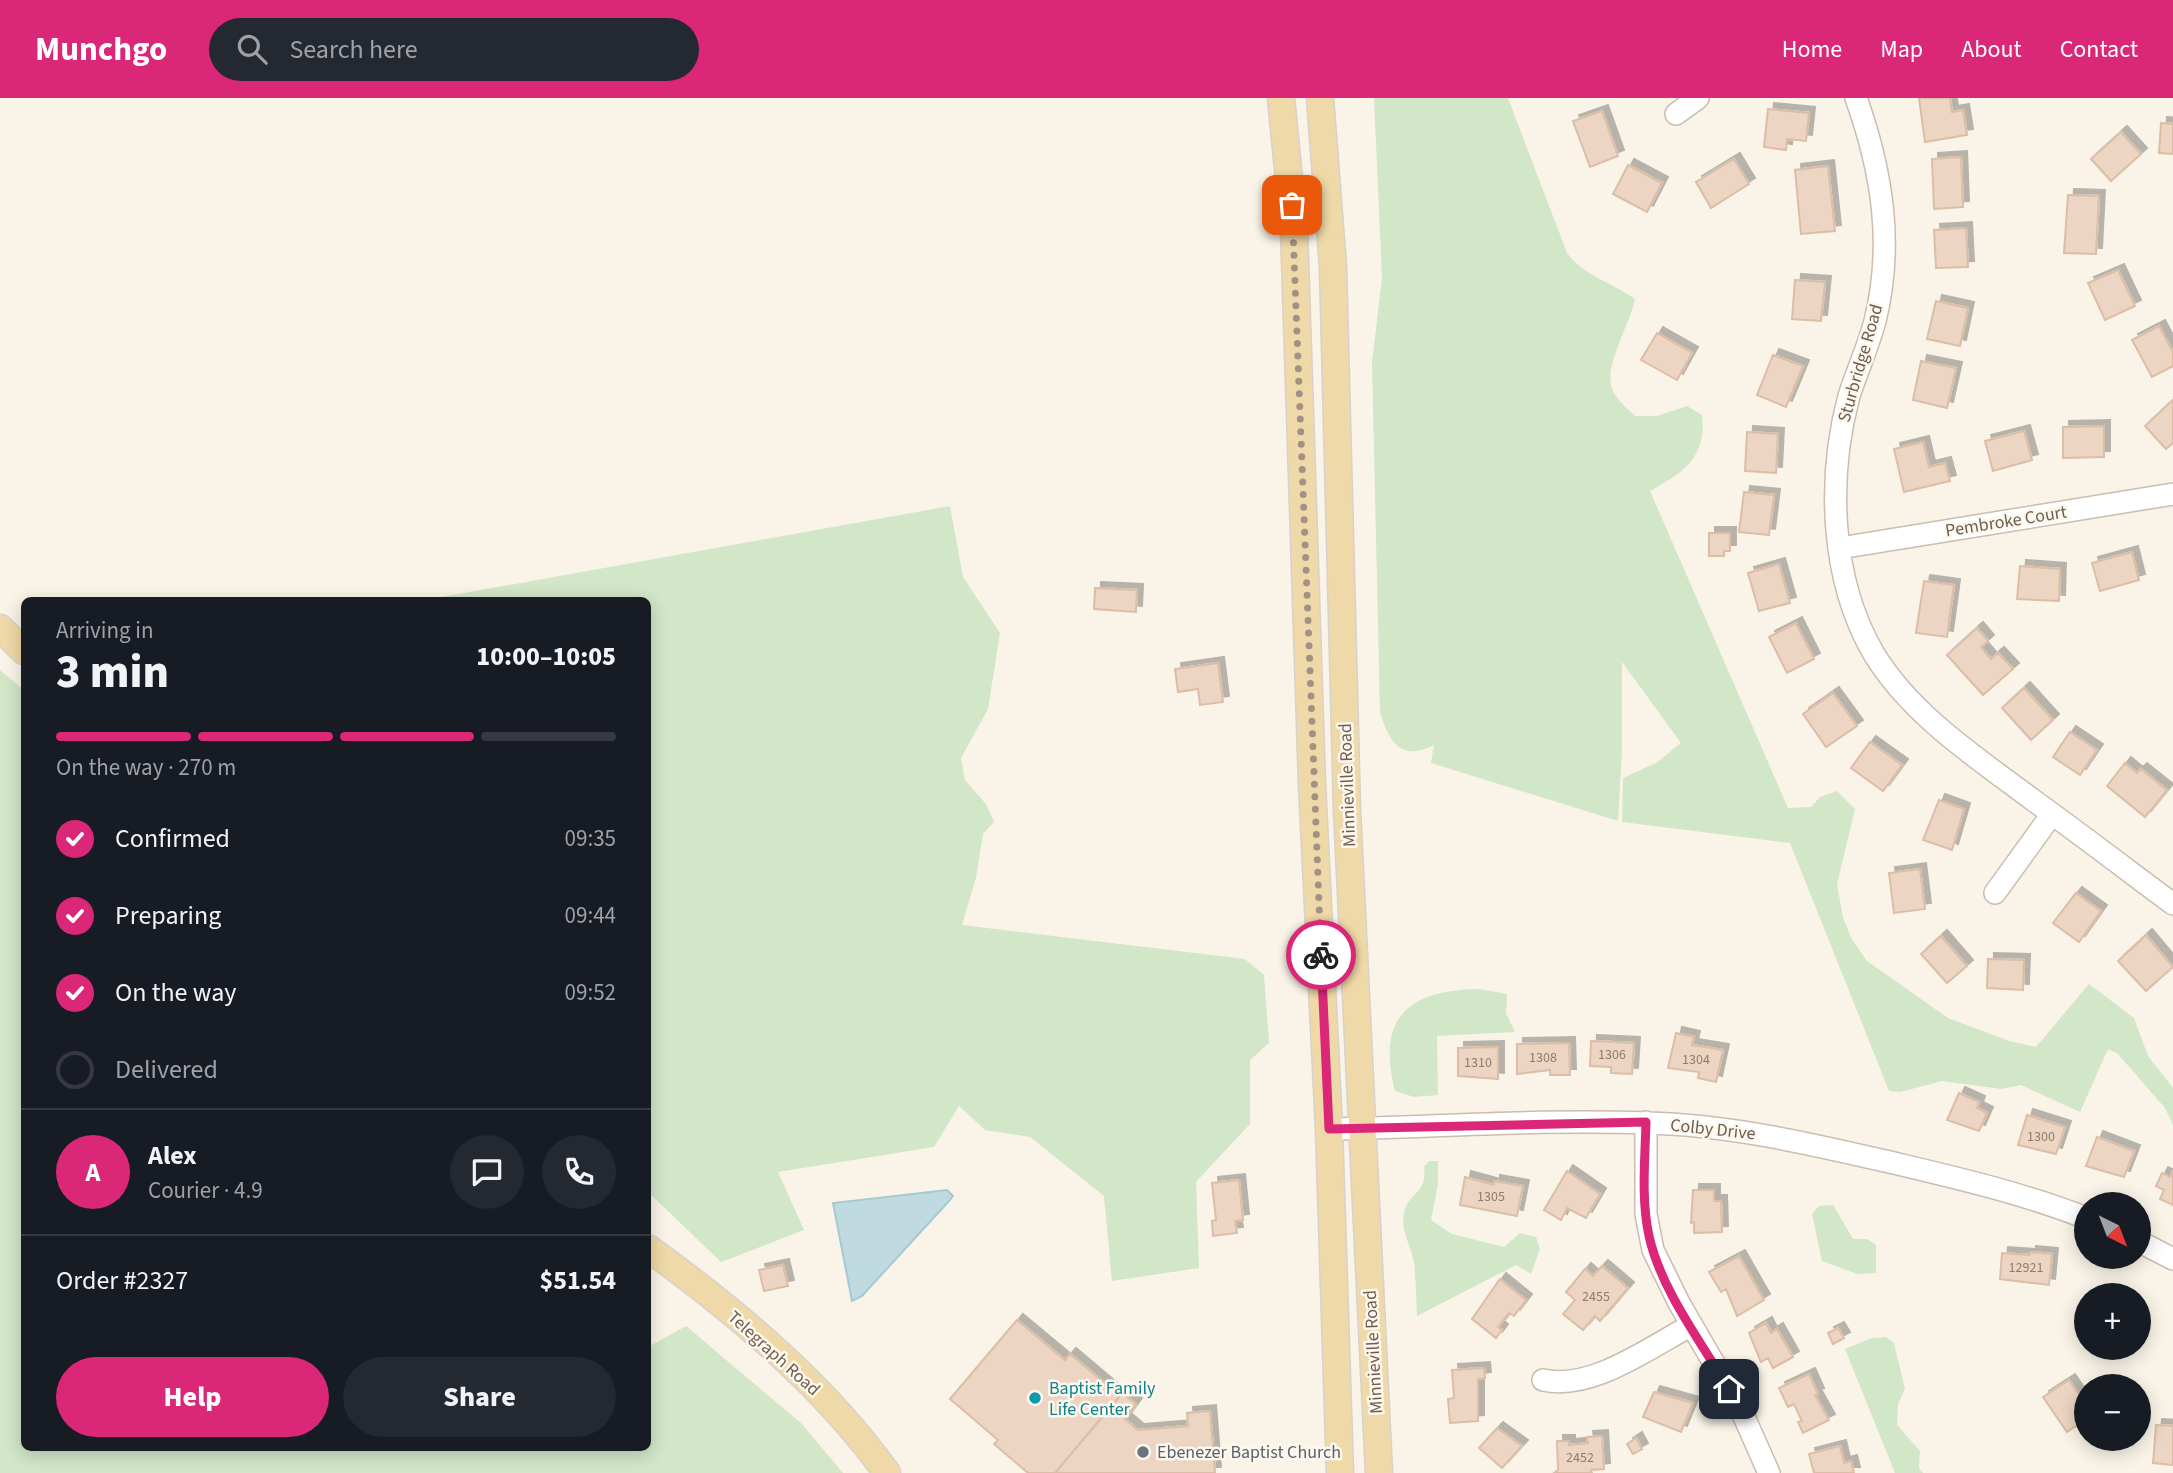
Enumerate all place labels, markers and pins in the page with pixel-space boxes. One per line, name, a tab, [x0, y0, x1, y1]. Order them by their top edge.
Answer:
pin	[1262, 175, 1322, 235]
pin	[1699, 1359, 1759, 1419]
place label: Baptist Family Life Center	[1049, 1376, 1156, 1422]
marker: Baptist Family Life Center	[1027, 1390, 1043, 1406]
place label: Ebenezer Baptist Church	[1157, 1440, 1341, 1465]
marker: Ebenezer Baptist Church	[1135, 1444, 1151, 1460]

